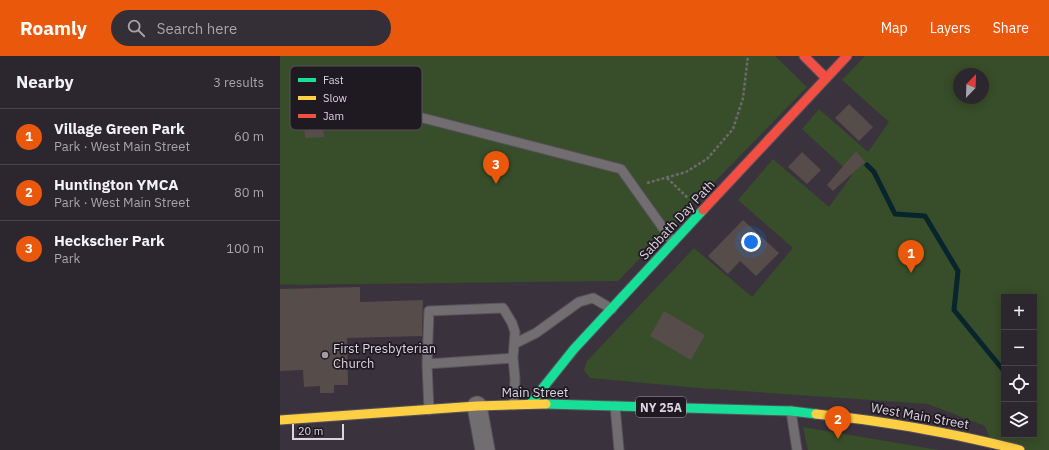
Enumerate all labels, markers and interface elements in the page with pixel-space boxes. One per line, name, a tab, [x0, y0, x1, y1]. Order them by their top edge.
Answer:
search box	[111, 10, 391, 46]
text: Roamly	[20, 16, 87, 40]
icon: search	[125, 17, 147, 39]
text: Search here	[157, 19, 237, 38]
text: Map	[881, 19, 908, 37]
text: Layers	[930, 19, 971, 37]
text: Share	[993, 19, 1029, 37]
legend	[290, 66, 422, 130]
north arrow	[953, 68, 989, 104]
text: Nearby	[16, 71, 74, 93]
text: Fast	[323, 73, 344, 87]
text: 3 results	[213, 74, 264, 91]
text: Slow	[323, 91, 347, 105]
text: Jam	[323, 109, 344, 123]
text: Village Green Park	[54, 119, 185, 138]
text: 1	[25, 128, 33, 145]
text: 60 m	[234, 128, 264, 145]
text: Park · West Main Street	[54, 138, 190, 155]
pin: 3	[483, 151, 509, 184]
text: Huntington YMCA	[54, 175, 179, 194]
street label: Sabbath Day Path	[636, 176, 718, 264]
text: 2	[25, 184, 33, 201]
text: 80 m	[234, 184, 264, 201]
text: Park · West Main Street	[54, 194, 190, 211]
text: Heckscher Park	[54, 231, 165, 250]
your location	[741, 232, 761, 252]
text: 3	[25, 240, 33, 257]
text: 100 m	[226, 240, 264, 257]
pin: 1	[898, 240, 924, 273]
text: Park	[54, 250, 80, 267]
map controls	[1001, 294, 1037, 438]
button: +	[1001, 294, 1037, 330]
button: −	[1001, 330, 1037, 366]
place label: First Presbyterian Church	[333, 340, 436, 372]
marker: First Presbyterian Church	[320, 350, 330, 360]
button: locate	[1001, 366, 1037, 402]
street label: Main Street	[502, 384, 568, 401]
road number: NY 25A	[636, 397, 686, 417]
street label: West Main Street	[870, 399, 970, 433]
button: layers	[1001, 402, 1037, 438]
pin: 2	[825, 406, 851, 439]
scale bar	[292, 422, 344, 441]
text: 20 m	[298, 424, 323, 438]

